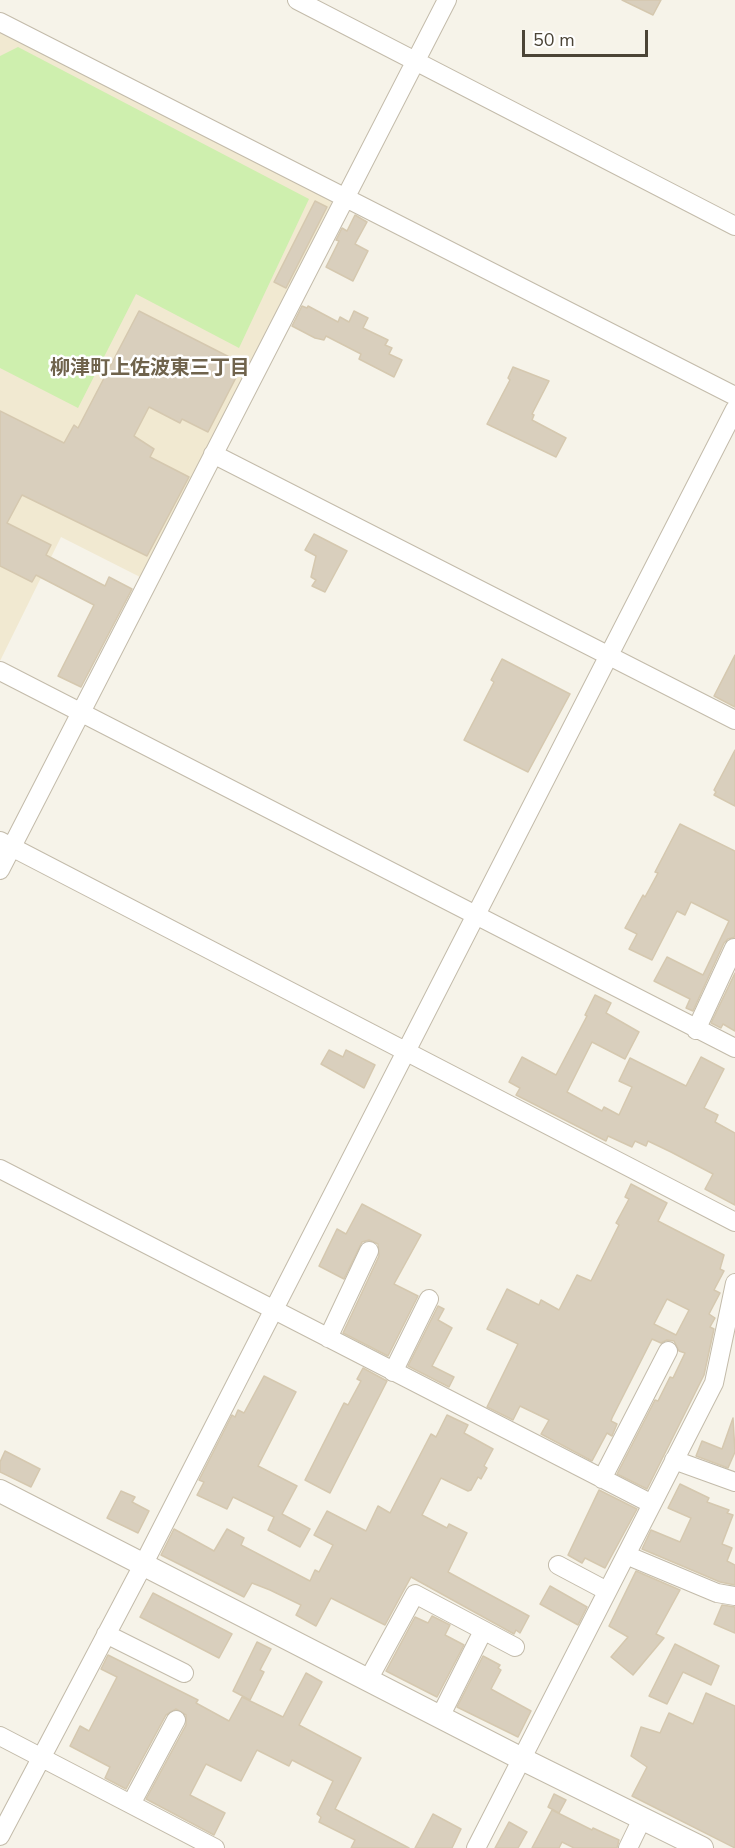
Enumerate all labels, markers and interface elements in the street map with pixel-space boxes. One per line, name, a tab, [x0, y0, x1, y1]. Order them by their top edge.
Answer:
scale bar	[525, 18, 651, 56]
text: 50 m	[533, 28, 575, 52]
district label: 柳津町上佐波東三丁目	[50, 357, 250, 381]

